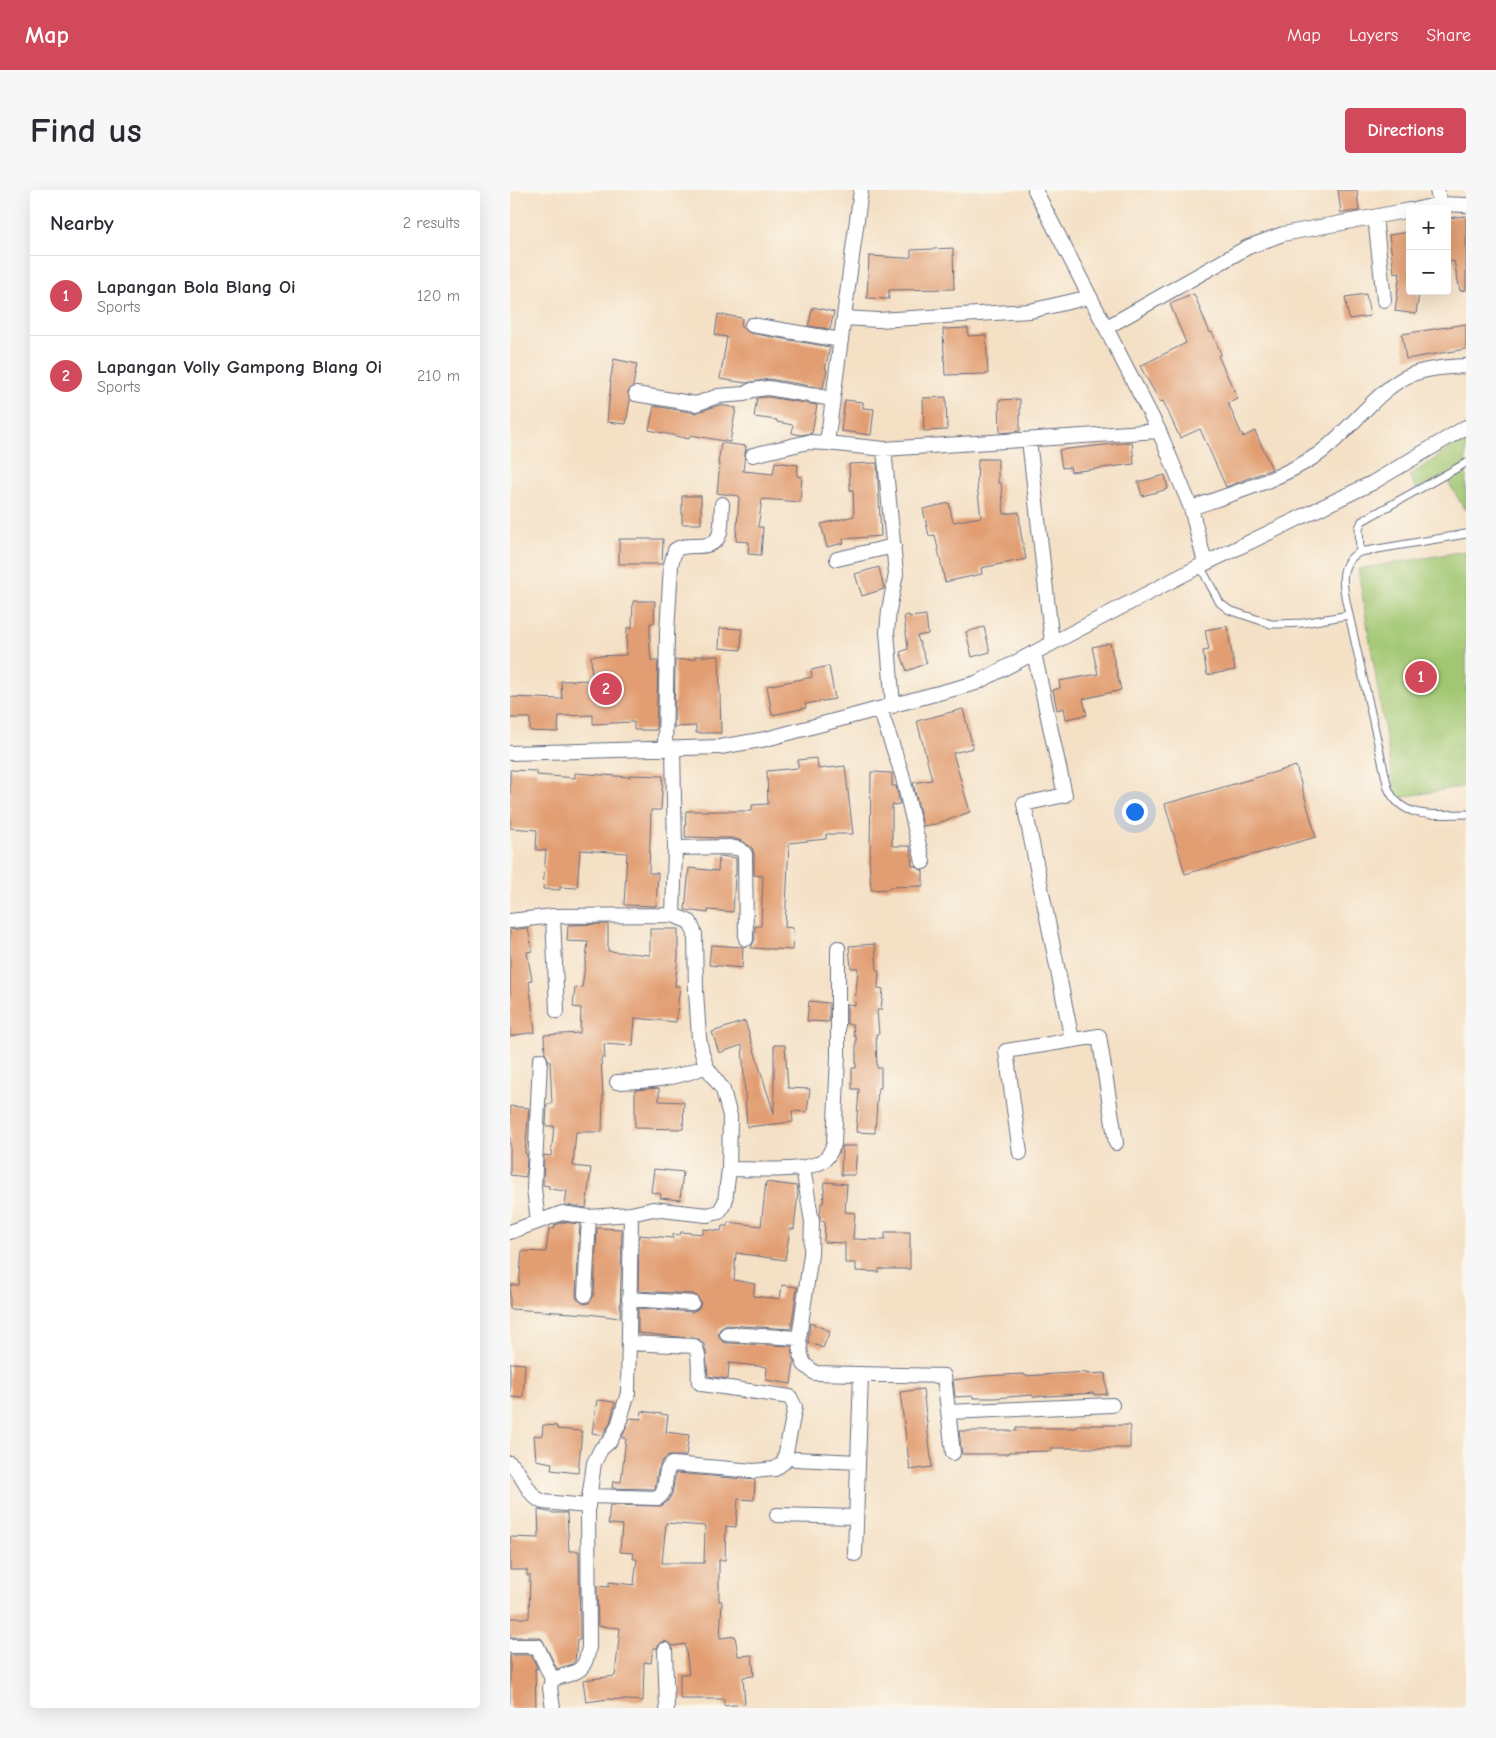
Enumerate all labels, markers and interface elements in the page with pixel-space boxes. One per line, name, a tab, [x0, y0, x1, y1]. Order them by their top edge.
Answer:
text: Map	[25, 21, 69, 49]
text: Map	[1287, 25, 1321, 46]
text: Layers	[1349, 25, 1398, 46]
text: Share	[1426, 25, 1471, 46]
button: Directions	[1345, 108, 1466, 153]
text: Find us	[30, 110, 142, 151]
map controls	[1406, 205, 1451, 295]
button: +	[1406, 205, 1451, 250]
text: Nearby	[50, 211, 114, 235]
text: 2 results	[403, 214, 460, 232]
button: −	[1406, 250, 1451, 295]
text: Lapangan Bola Blang Oi	[97, 276, 296, 298]
text: 1	[63, 287, 69, 305]
text: 120 m	[417, 287, 460, 305]
text: Sports	[97, 298, 140, 316]
text: Lapangan Volly Gampong Blang Oi	[97, 356, 382, 378]
text: 2	[62, 367, 70, 385]
text: 210 m	[417, 367, 460, 385]
text: Sports	[97, 378, 140, 396]
pin: 1	[1405, 658, 1437, 696]
pin: 2	[590, 670, 622, 708]
your location	[1122, 799, 1148, 825]

